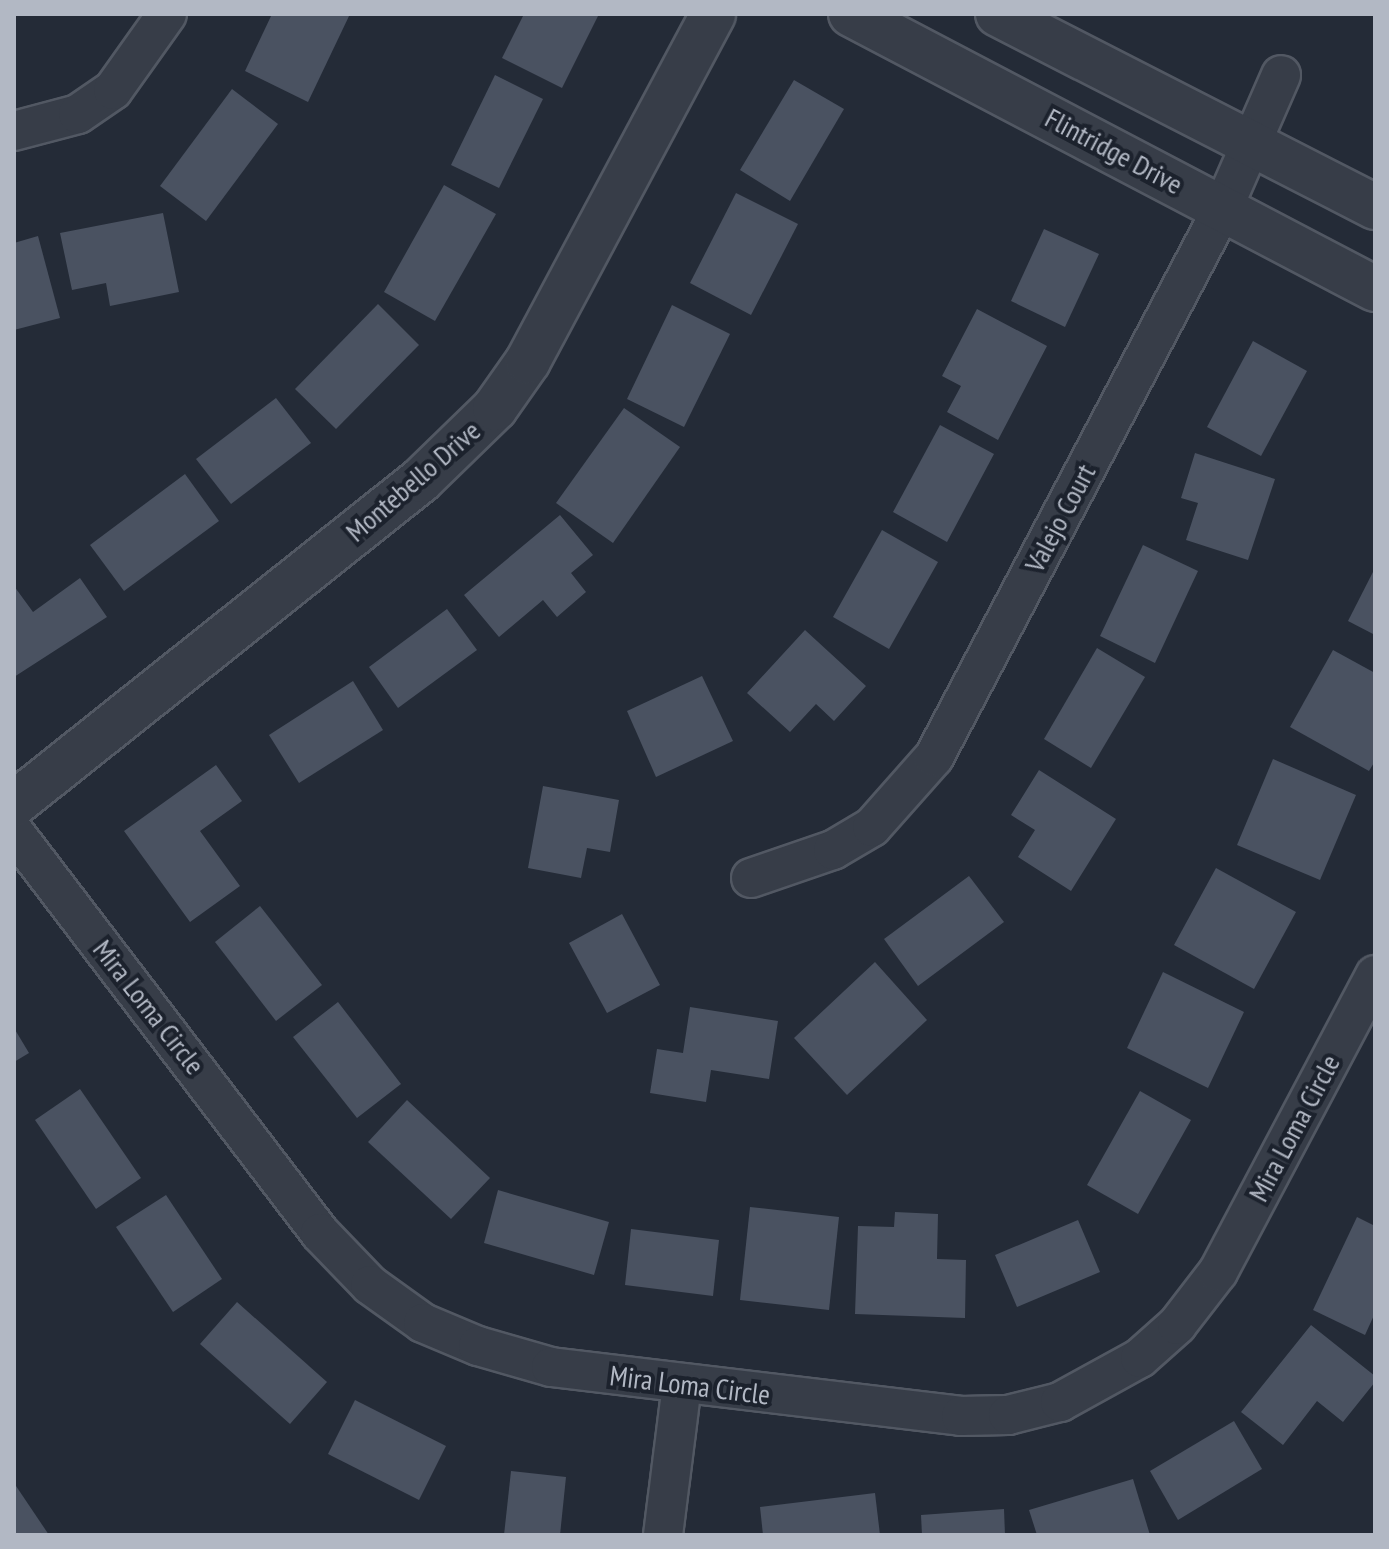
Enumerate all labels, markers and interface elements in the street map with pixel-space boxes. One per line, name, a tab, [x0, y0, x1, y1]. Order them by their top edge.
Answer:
street label: Flintridge Drive	[1040, 101, 1188, 201]
street label: Montebello Drive	[339, 414, 487, 548]
street label: Valejo Court	[1018, 458, 1102, 578]
street label: Mira Loma Circle	[86, 933, 212, 1081]
street label: Mira Loma Circle	[1241, 1049, 1347, 1207]
street label: Mira Loma Circle	[608, 1359, 772, 1411]

